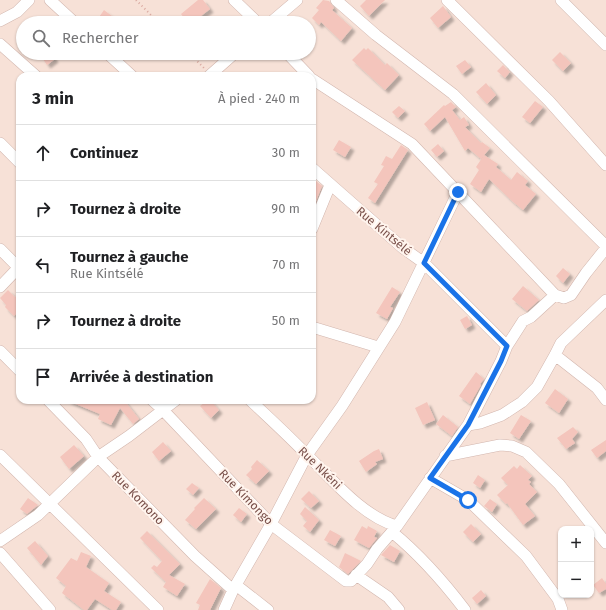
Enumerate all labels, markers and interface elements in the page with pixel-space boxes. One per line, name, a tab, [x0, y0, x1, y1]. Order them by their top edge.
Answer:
search box	[16, 16, 316, 60]
icon: search	[30, 27, 52, 49]
text: Rechercher	[62, 29, 138, 47]
text: 3 min	[32, 88, 74, 109]
text: À pied · 240 m	[218, 91, 300, 106]
icon: ahead	[32, 142, 54, 164]
text: Continuez	[70, 144, 138, 162]
text: 30 m	[272, 145, 300, 160]
route end	[449, 183, 467, 201]
icon: right	[32, 198, 54, 220]
text: Tournez à droite	[70, 200, 181, 218]
text: 90 m	[271, 201, 300, 216]
street label: Rue Kintsélé	[353, 204, 415, 258]
text: Tournez à gauche	[70, 248, 189, 266]
icon: left	[32, 254, 54, 276]
text: 70 m	[273, 257, 300, 272]
text: Rue Kintsélé	[70, 266, 144, 281]
icon: right	[32, 310, 54, 332]
text: Tournez à droite	[70, 312, 181, 330]
text: 50 m	[272, 313, 300, 328]
icon: arrive	[32, 366, 54, 388]
text: Arrivée à destination	[70, 368, 213, 386]
street label: Rue Nkéni	[295, 444, 345, 492]
street label: Rue Kimongo	[216, 466, 276, 528]
street label: Rue Komono	[109, 468, 167, 528]
route start	[459, 491, 477, 509]
map controls	[558, 526, 594, 598]
button: +	[558, 526, 594, 562]
button: −	[558, 562, 594, 598]

